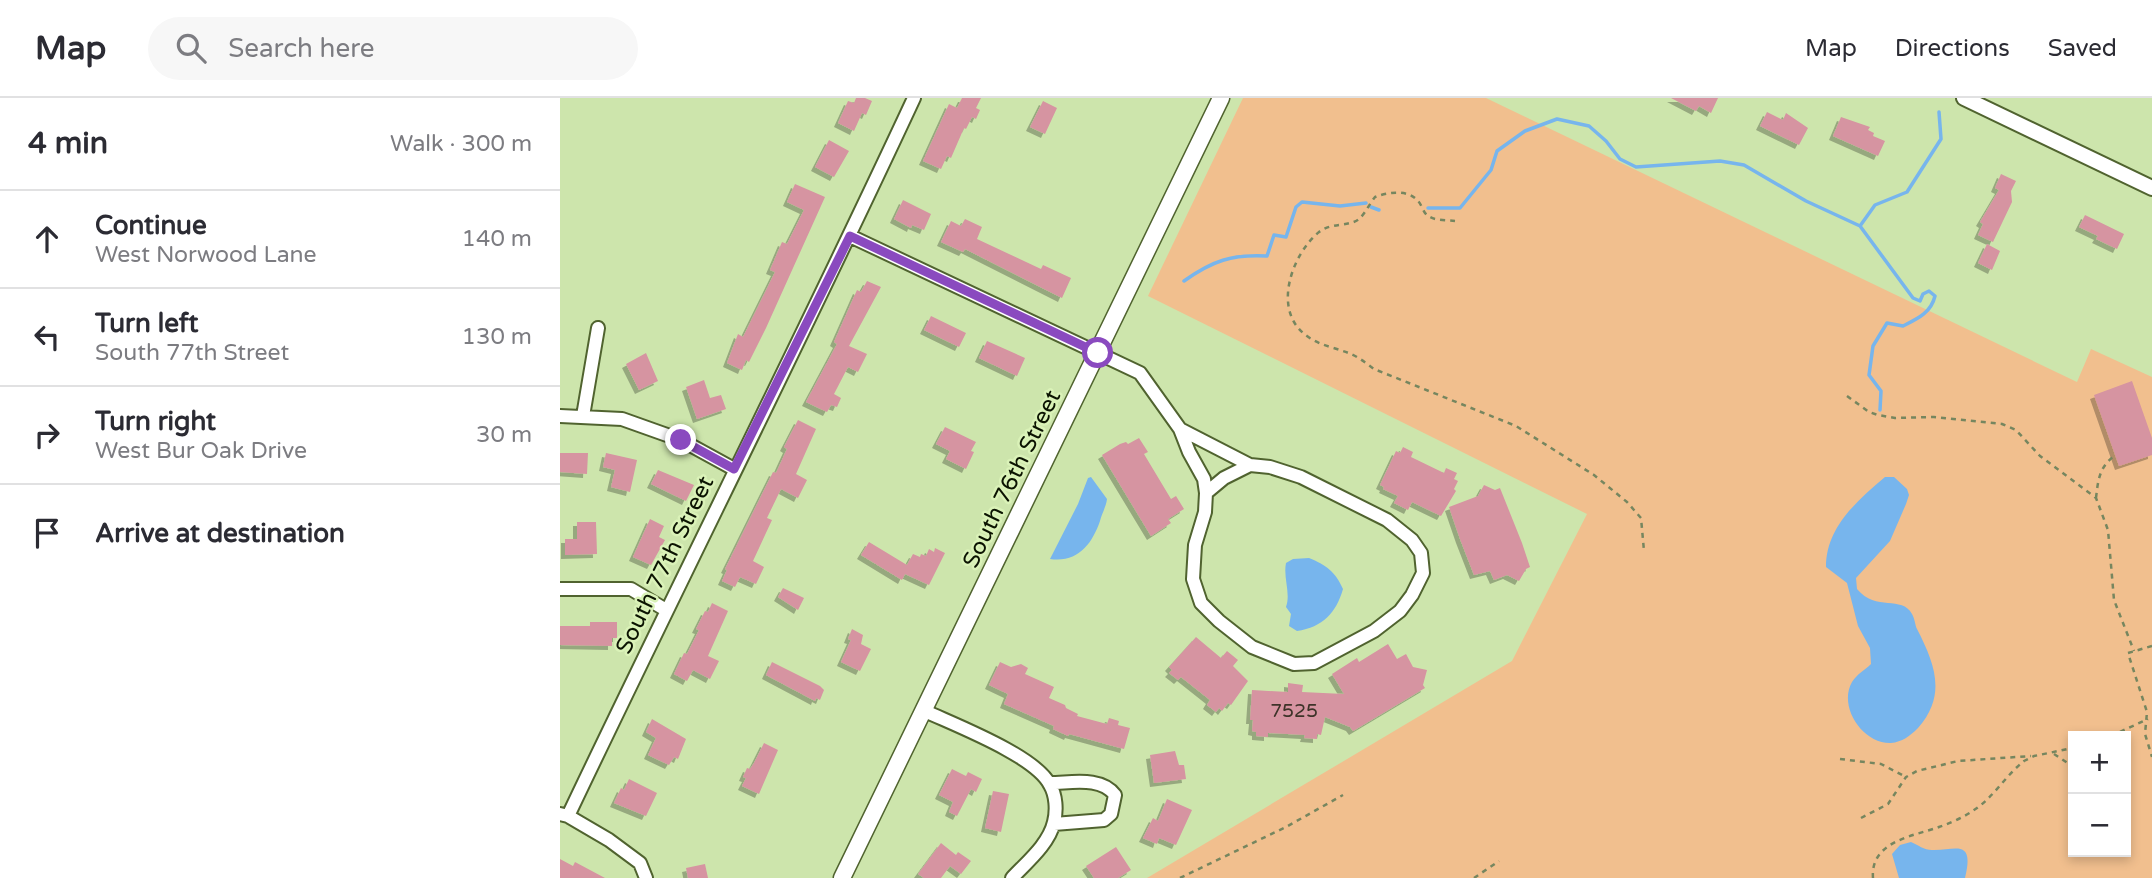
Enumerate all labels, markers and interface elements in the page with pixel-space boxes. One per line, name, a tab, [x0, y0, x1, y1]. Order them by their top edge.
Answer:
search box	[148, 17, 638, 80]
text: Map	[35, 29, 106, 68]
icon: search	[172, 29, 210, 67]
text: Search here	[228, 33, 374, 64]
text: Map	[1805, 34, 1857, 63]
text: Directions	[1895, 34, 2010, 63]
text: Saved	[2048, 34, 2117, 63]
text: 4 min	[28, 125, 108, 162]
text: Walk · 300 m	[390, 130, 532, 158]
text: Continue	[95, 210, 207, 241]
icon: ahead	[28, 220, 66, 258]
text: 140 m	[462, 225, 532, 253]
text: West Norwood Lane	[95, 241, 317, 269]
text: Turn left	[95, 308, 198, 339]
icon: left	[28, 318, 66, 356]
text: 130 m	[462, 323, 532, 351]
route start	[1082, 337, 1113, 368]
text: South 77th Street	[95, 339, 289, 367]
street label: South 76th Street	[957, 385, 1067, 572]
text: Turn right	[95, 406, 216, 437]
icon: right	[28, 416, 66, 454]
text: 30 m	[476, 421, 532, 449]
route end	[665, 424, 696, 455]
text: West Bur Oak Drive	[95, 437, 307, 465]
street label: South 77th Street	[610, 471, 720, 658]
icon: arrive	[28, 514, 66, 552]
text: Arrive at destination	[95, 518, 345, 549]
house number: 7525	[1270, 700, 1318, 722]
map controls	[2068, 731, 2131, 857]
button: +	[2068, 731, 2131, 794]
button: −	[2068, 794, 2131, 857]

